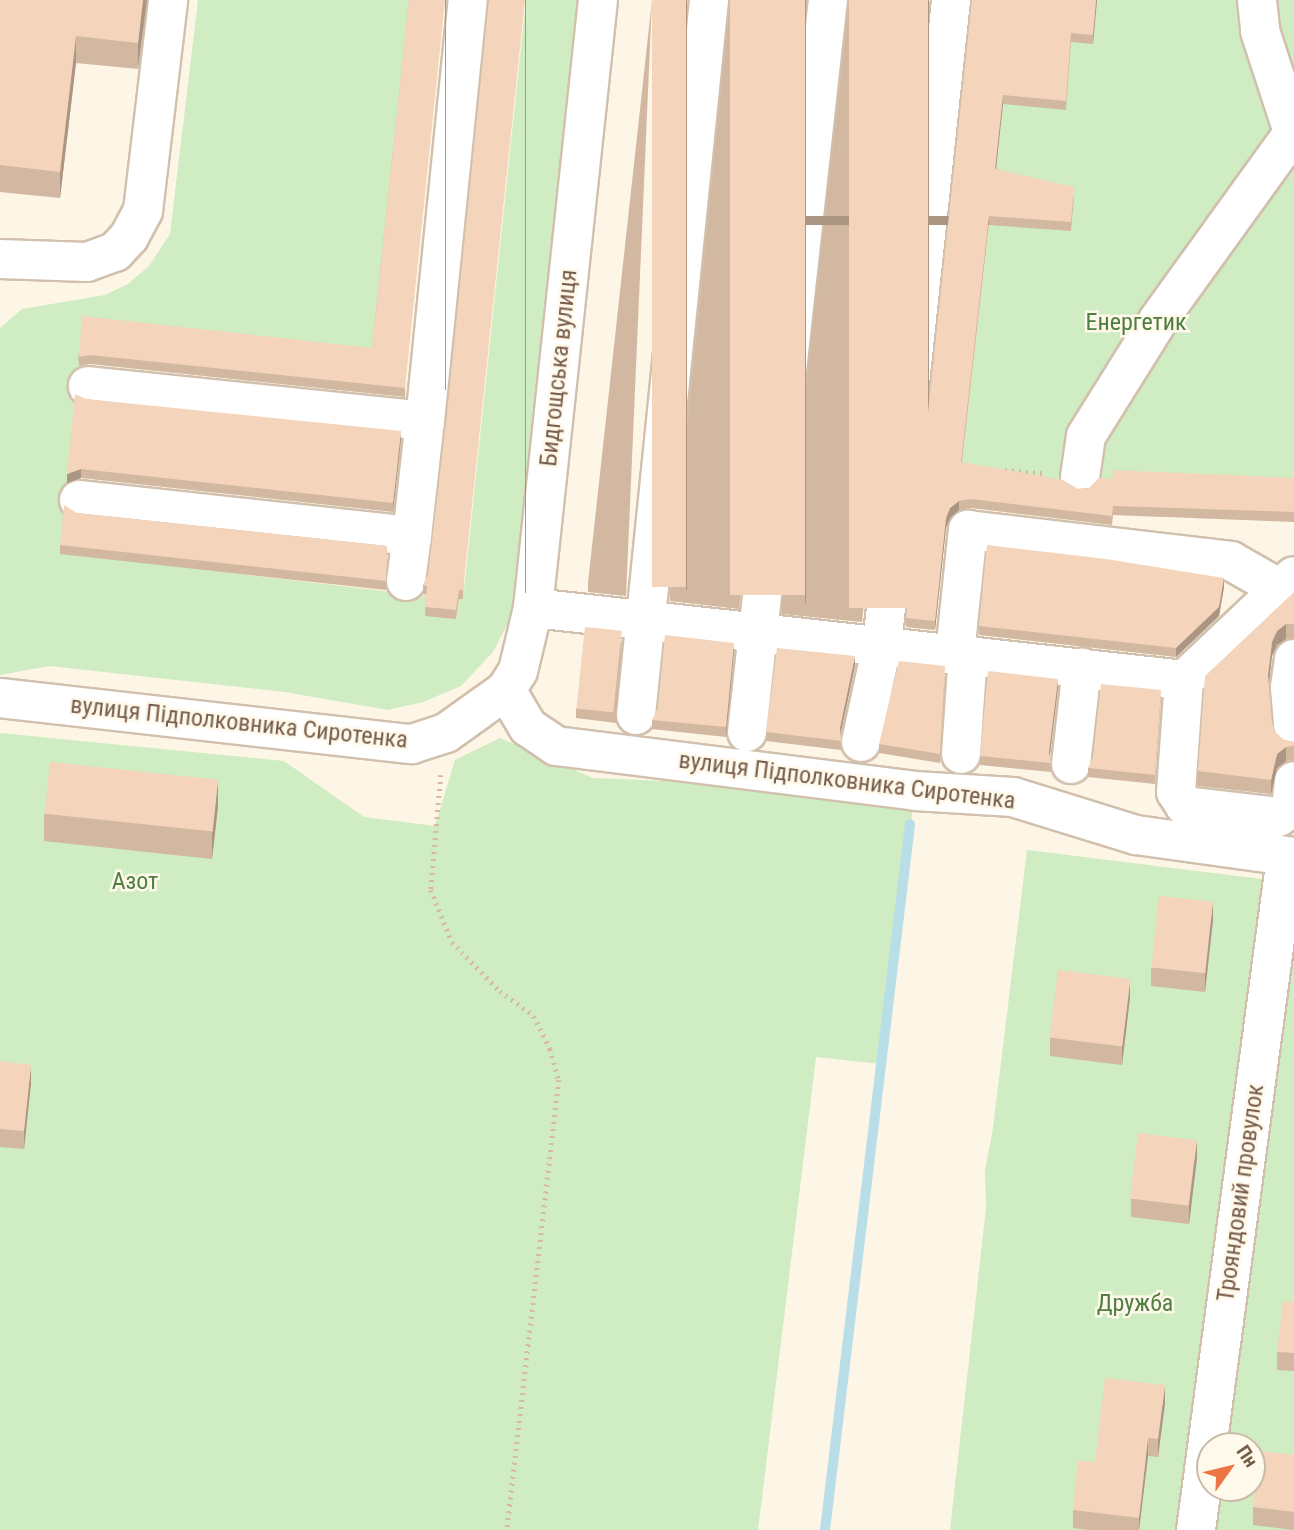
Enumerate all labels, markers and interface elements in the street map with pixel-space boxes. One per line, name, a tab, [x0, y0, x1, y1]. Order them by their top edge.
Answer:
street label: Бидгощська вулиця	[534, 268, 584, 468]
park label: Енергетик	[1086, 309, 1186, 337]
street label: вулиця Підполковника Сиротенка	[69, 691, 409, 755]
street label: вулиця Підполковника Сиротенка	[677, 746, 1017, 816]
park label: Азот	[112, 868, 158, 896]
street label: Трояндовий провулок	[1211, 1082, 1271, 1304]
park label: Дружба	[1097, 1290, 1173, 1318]
north arrow	[1196, 1432, 1266, 1502]
text: Пн	[1232, 1441, 1263, 1471]

